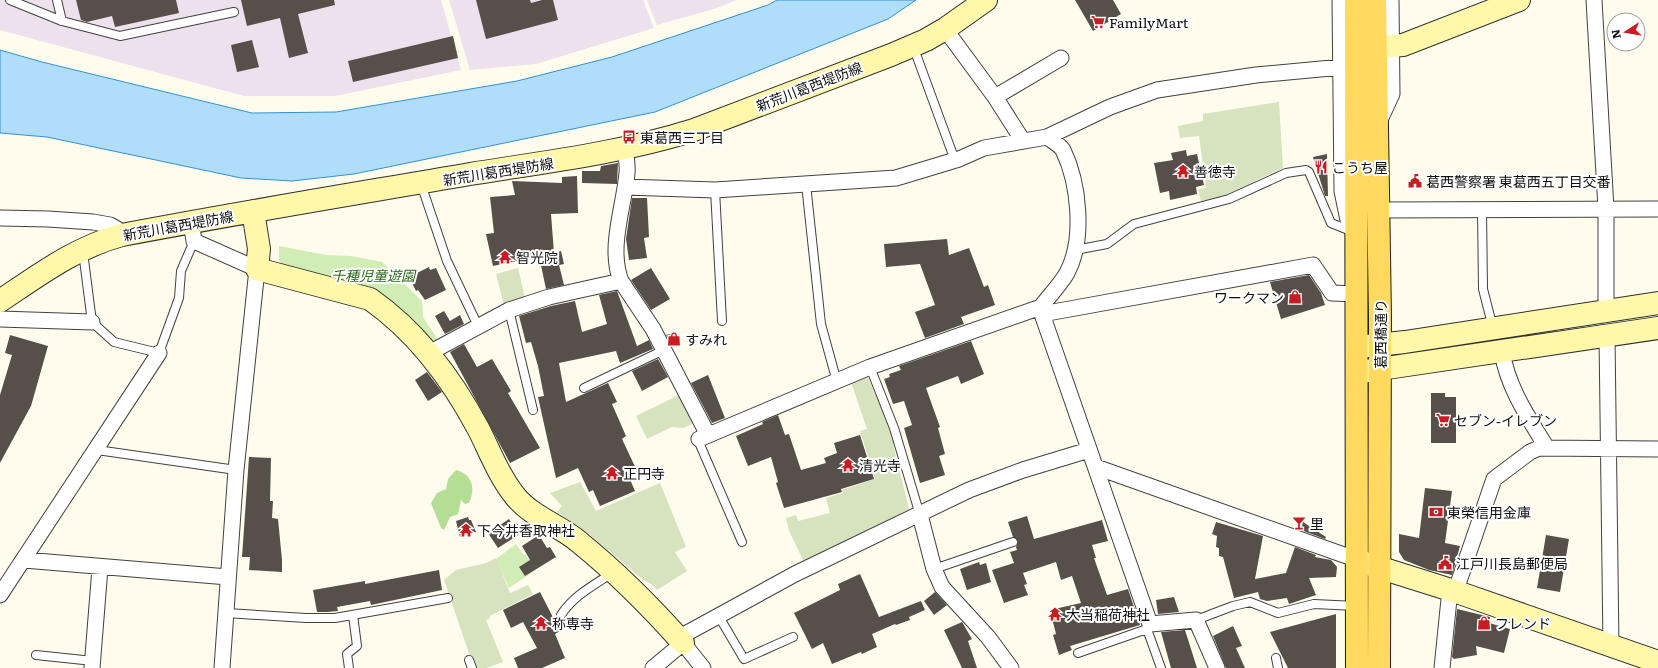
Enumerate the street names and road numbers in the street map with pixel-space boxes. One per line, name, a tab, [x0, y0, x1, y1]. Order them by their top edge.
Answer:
street label: 新荒川葛西堤防線	[753, 57, 865, 115]
street label: 新荒川葛西堤防線	[441, 152, 555, 190]
street label: 新荒川葛西堤防線	[121, 205, 235, 245]
street label: 葛西橋通り	[1370, 299, 1390, 369]

